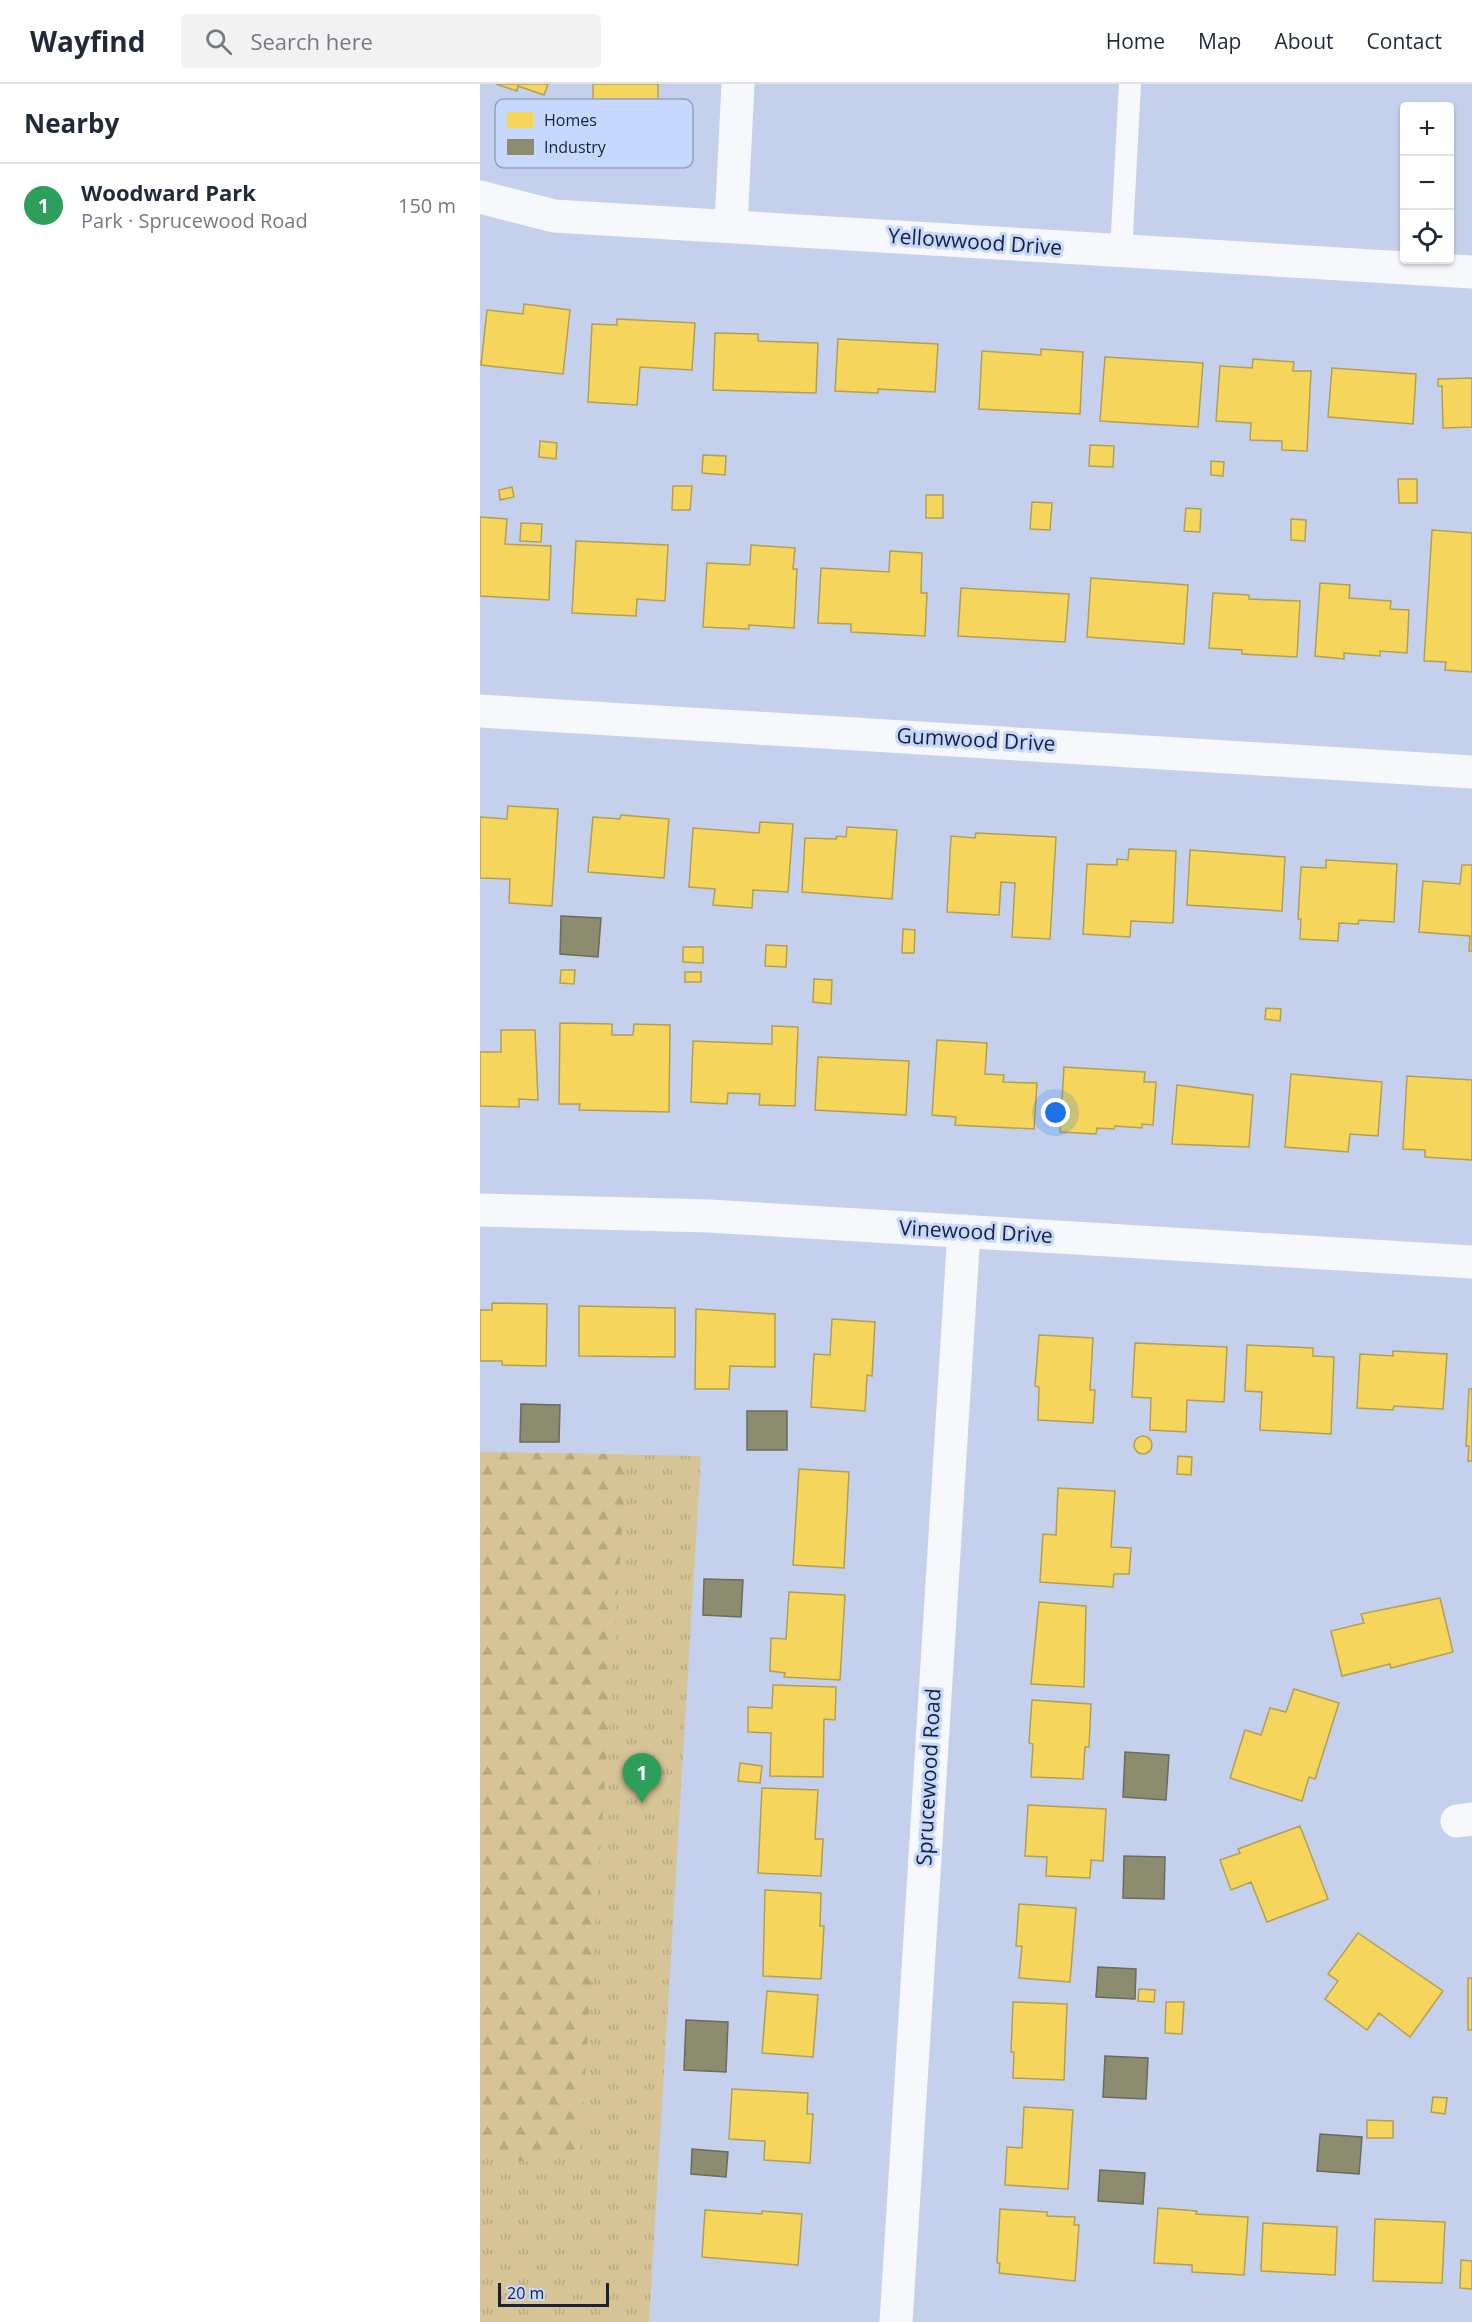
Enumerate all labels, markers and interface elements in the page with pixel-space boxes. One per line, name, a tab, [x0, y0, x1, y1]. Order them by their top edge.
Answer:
search box	[181, 14, 601, 68]
text: Wayfind	[30, 22, 145, 60]
icon: search	[202, 25, 235, 58]
text: Search here	[250, 26, 373, 56]
text: Home	[1106, 27, 1165, 55]
text: Map	[1198, 27, 1241, 55]
text: About	[1274, 27, 1334, 55]
text: Contact	[1367, 27, 1442, 55]
legend	[495, 99, 693, 168]
map controls	[1400, 102, 1454, 264]
button: +	[1400, 102, 1454, 156]
text: Nearby	[24, 105, 119, 141]
text: Homes	[544, 109, 597, 131]
text: Industry	[544, 136, 607, 158]
button: −	[1400, 156, 1454, 210]
text: Woodward Park	[81, 177, 256, 207]
text: 1	[38, 192, 49, 219]
text: 150 m	[398, 192, 456, 219]
text: Park · Sprucewood Road	[81, 207, 308, 234]
button: locate	[1400, 210, 1454, 264]
street label: Yellowwood Drive	[887, 221, 1063, 261]
street label: Gumwood Drive	[896, 721, 1056, 757]
your location	[1041, 1098, 1070, 1127]
street label: Vinewood Drive	[899, 1213, 1054, 1249]
street label: Sprucewood Road	[909, 1688, 947, 1866]
pin: 1	[622, 1754, 662, 1803]
scale bar	[498, 2280, 609, 2308]
text: 20 m	[507, 2282, 544, 2304]

